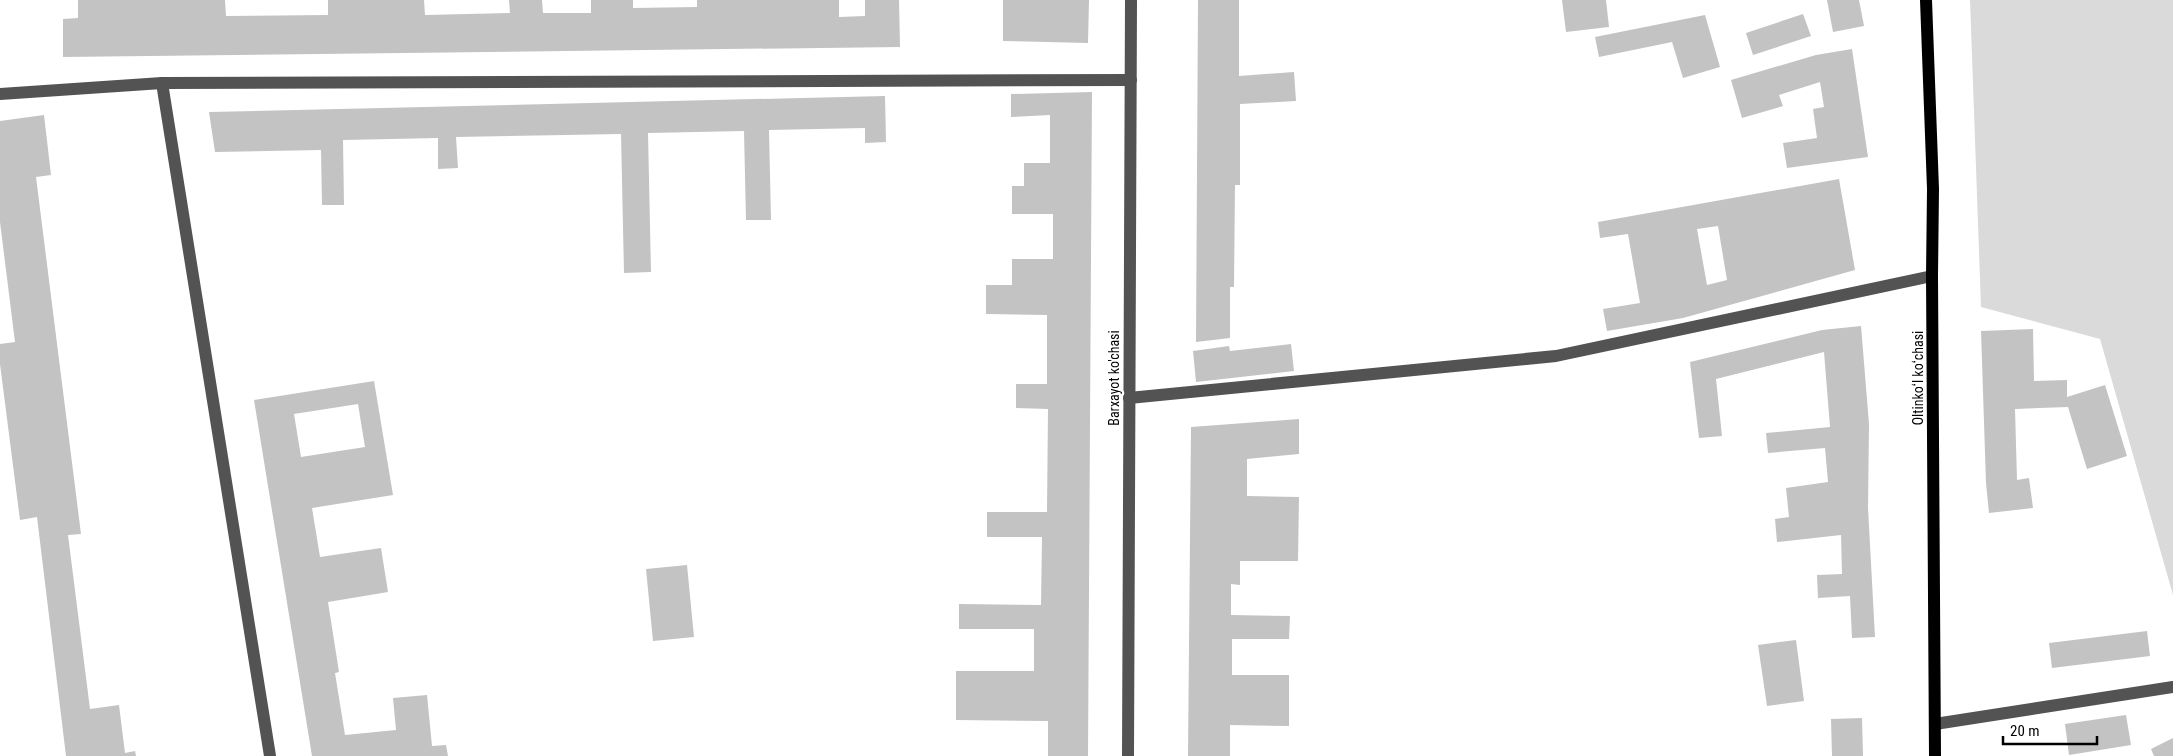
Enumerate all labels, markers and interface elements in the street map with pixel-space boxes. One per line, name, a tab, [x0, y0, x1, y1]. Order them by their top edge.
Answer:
street label: Barxayot ko'chasi	[1106, 330, 1122, 426]
street label: Oltinkoʻl koʻchasi	[1910, 331, 1926, 425]
scale bar	[2003, 714, 2097, 746]
text: 20 m	[2010, 722, 2040, 740]

